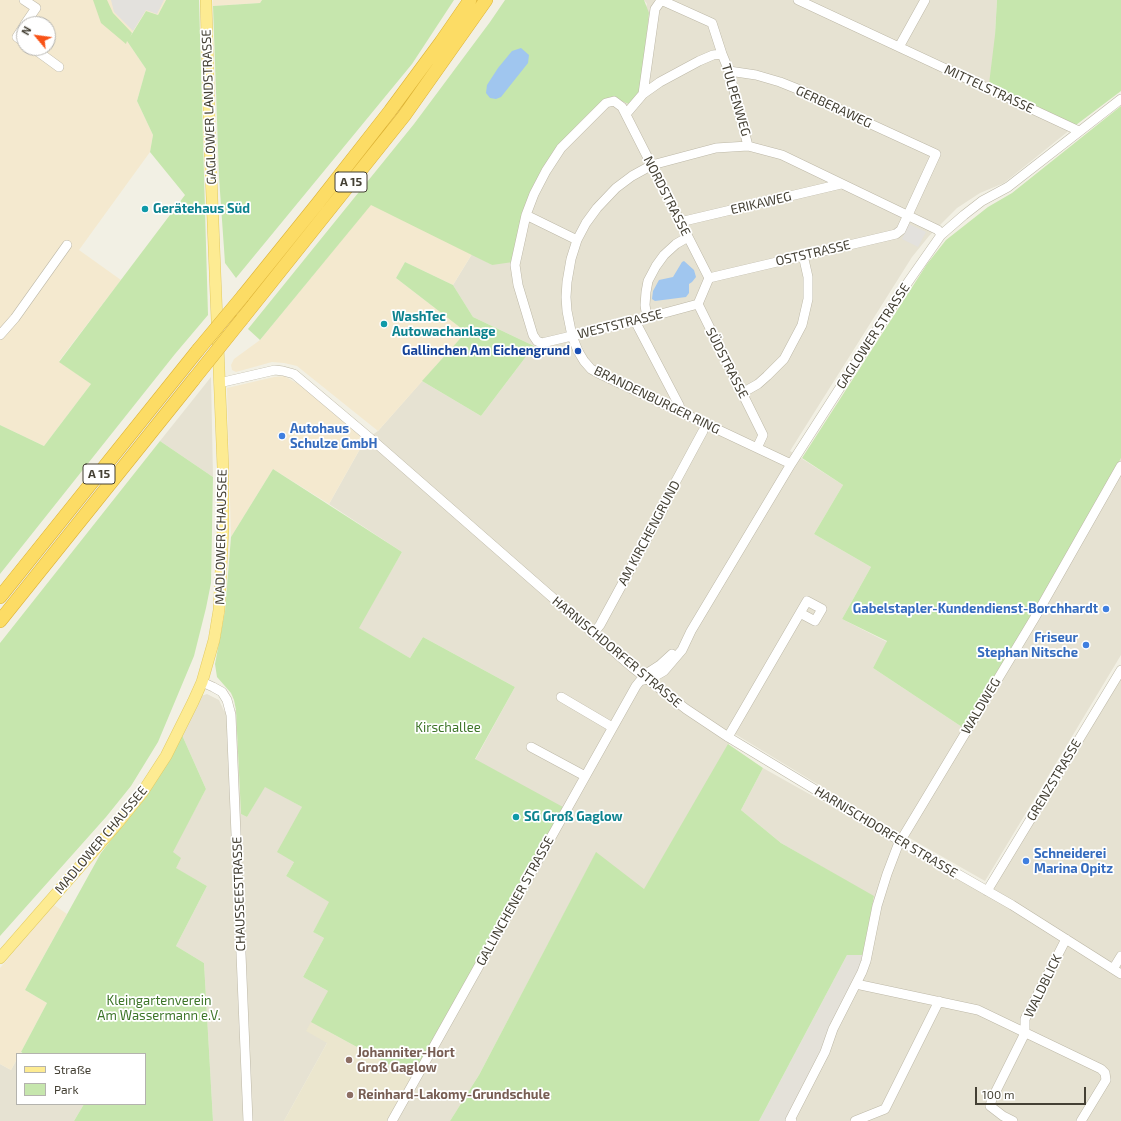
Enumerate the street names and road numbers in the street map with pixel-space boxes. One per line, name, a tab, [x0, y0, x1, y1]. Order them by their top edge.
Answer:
street label: GAGLOWER LANDSTRASSE	[198, 29, 220, 185]
street label: MITTELSTRASSE	[942, 61, 1036, 117]
street label: TULPENWEG	[718, 62, 754, 138]
street label: GERBERAWEG	[793, 83, 875, 131]
street label: NORDSTRASSE	[640, 154, 694, 238]
road number: A 15	[335, 172, 367, 192]
street label: ERIKAWEG	[729, 188, 793, 218]
street label: OSTSTRASSE	[774, 237, 852, 269]
street label: GAGLOWER STRASSE	[833, 280, 913, 392]
street label: WESTSTRASSE	[576, 306, 664, 342]
street label: SÜDSTRASSE	[702, 325, 752, 401]
street label: BRANDENBURGER RING	[591, 363, 723, 437]
road number: A 15	[83, 464, 115, 484]
street label: MADLOWER CHAUSSEE	[212, 469, 230, 605]
street label: AM KIRCHENGRUND	[615, 478, 683, 588]
street label: HARNISCHDORFER STRASSE	[549, 593, 685, 711]
street label: WALDWEG	[958, 675, 1004, 737]
street label: GRENZSTRASSE	[1023, 736, 1085, 824]
street label: MADLOWER CHAUSSEE	[51, 783, 151, 897]
street label: HARNISCHDORFER STRASSE	[812, 783, 960, 881]
street label: GALLINCHENER STRASSE	[473, 833, 557, 969]
street label: CHAUSSEESTRASSE	[229, 836, 249, 952]
street label: WALDBLICK	[1021, 952, 1065, 1020]

